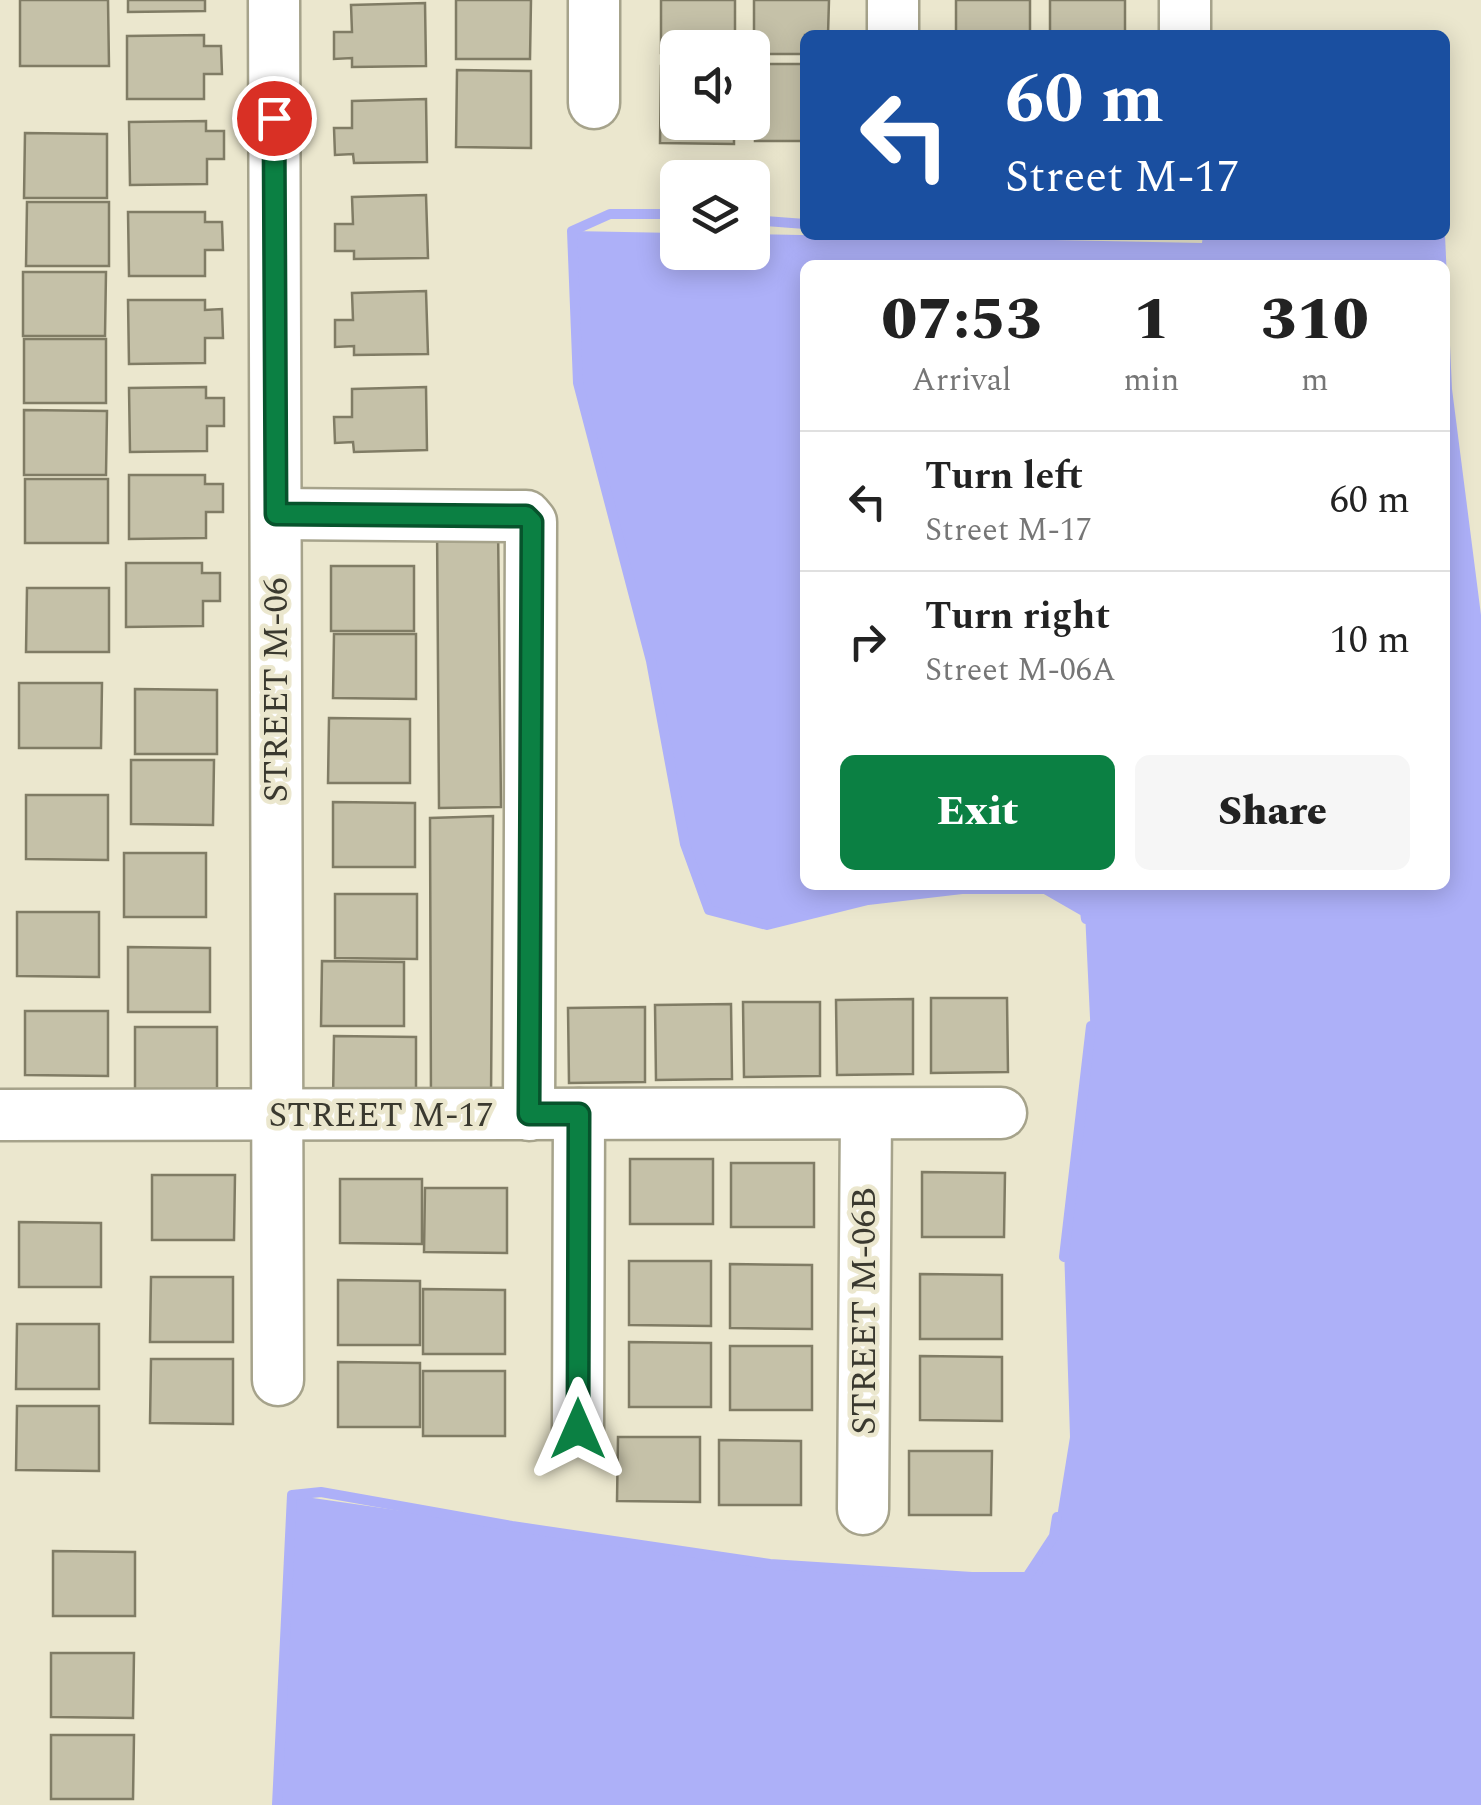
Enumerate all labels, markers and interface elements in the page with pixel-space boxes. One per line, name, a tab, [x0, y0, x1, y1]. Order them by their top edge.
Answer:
map controls	[660, 30, 770, 270]
button: sound	[660, 30, 770, 140]
text: 60 m	[1005, 47, 1164, 153]
icon: left	[840, 70, 970, 200]
pin	[232, 76, 317, 161]
icon: arrive	[247, 91, 302, 146]
text: Street M-17	[1005, 143, 1239, 212]
button: layers	[660, 160, 770, 270]
text: 07:53	[881, 274, 1042, 366]
text: 1	[1133, 274, 1169, 366]
text: 310	[1261, 274, 1369, 366]
text: Arrival	[912, 356, 1012, 405]
text: min	[1123, 356, 1179, 405]
text: m	[1301, 356, 1328, 405]
text: Turn left	[925, 448, 1083, 506]
text: 60 m	[1330, 472, 1410, 530]
icon: left	[840, 474, 895, 529]
text: Street M-17	[925, 506, 1092, 555]
street label: STREET M-06	[250, 578, 303, 802]
text: Turn right	[925, 588, 1110, 646]
text: 10 m	[1330, 612, 1410, 670]
icon: right	[840, 614, 895, 669]
text: Street M-06A	[925, 646, 1116, 695]
button: Exit	[840, 755, 1115, 870]
button: Share	[1135, 755, 1410, 870]
street label: STREET M-17	[269, 1089, 493, 1142]
street label: STREET M-06B	[838, 1187, 891, 1435]
position arrow	[526, 1377, 630, 1481]

